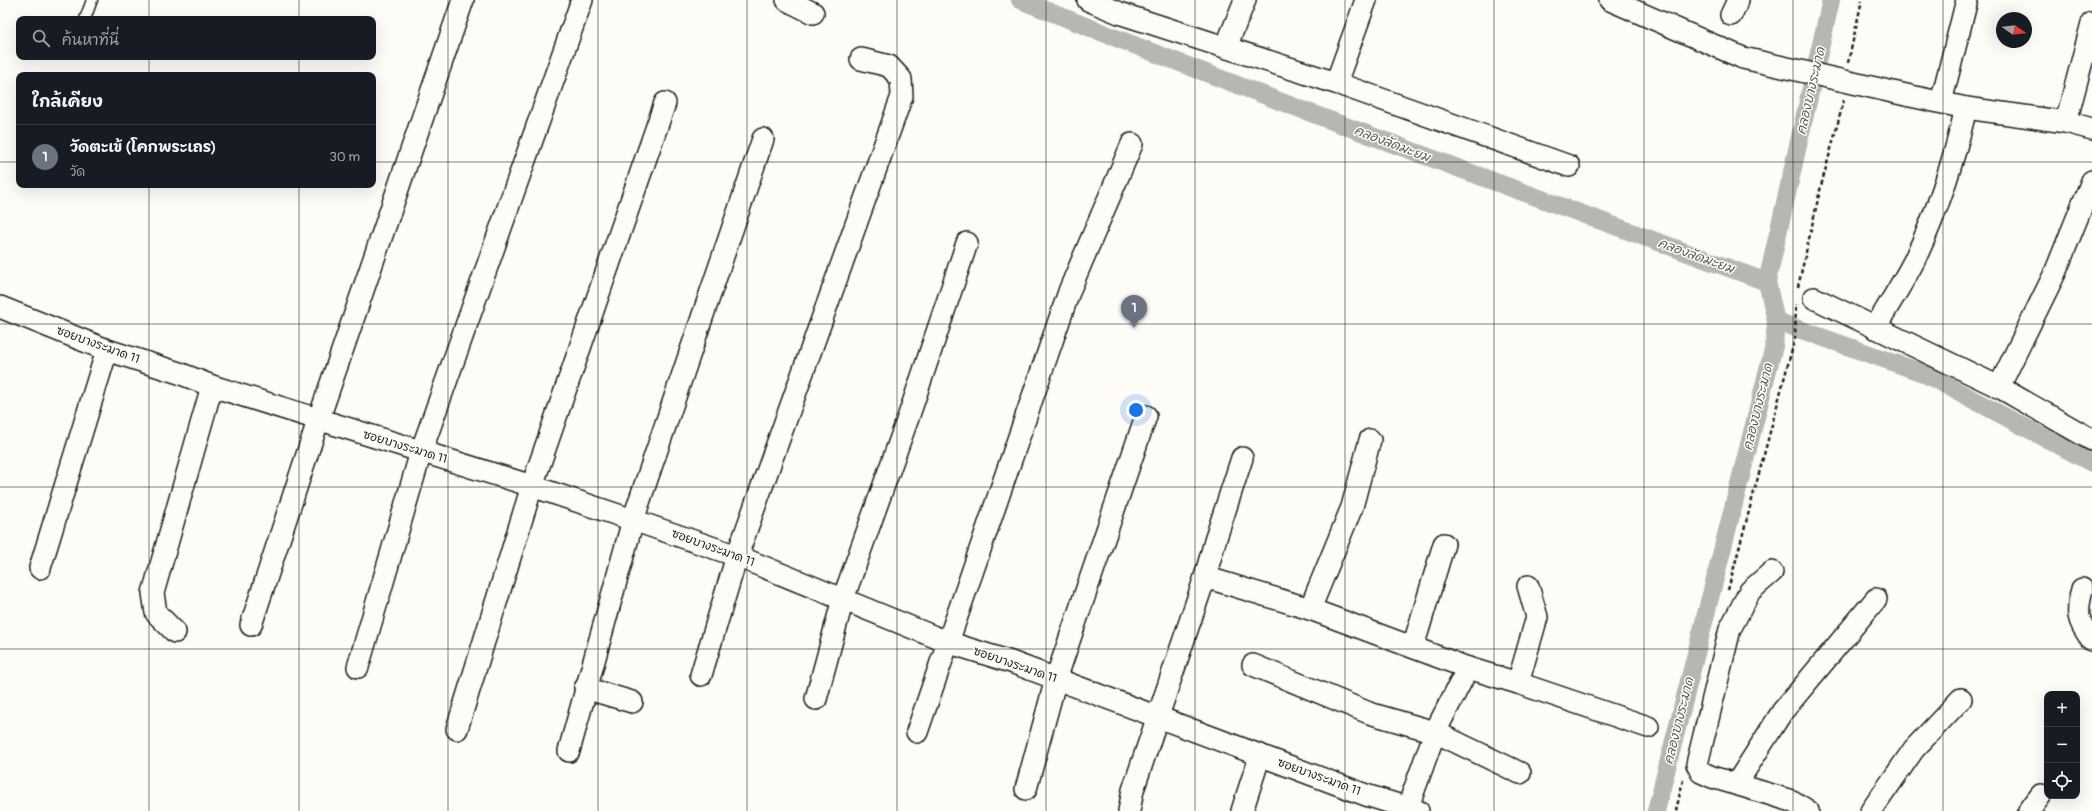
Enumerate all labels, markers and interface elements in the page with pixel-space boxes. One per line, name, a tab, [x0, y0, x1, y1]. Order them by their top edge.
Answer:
north arrow	[1996, 12, 2032, 48]
search box	[16, 16, 376, 60]
icon: search	[30, 27, 52, 49]
text: ค้นหาที่นี่	[62, 31, 119, 50]
water label: คลองบางระมาด	[1793, 45, 1829, 136]
text: ใกล้เคียง	[32, 91, 103, 112]
water label: คลองลัดมะยม	[1352, 122, 1433, 166]
text: วัดตะเข้ (โคกพระเถร)	[70, 138, 216, 157]
text: 1	[42, 149, 48, 165]
text: 30 m	[330, 149, 360, 165]
text: วัด	[70, 164, 85, 180]
water label: คลองลัดมะยม	[1656, 235, 1737, 278]
pin: 1	[1121, 295, 1147, 328]
street label: ซอยบางระมาด 11	[54, 323, 142, 367]
water label: คลองบางระมาด	[1739, 361, 1777, 452]
your location	[1126, 400, 1146, 420]
street label: ซอยบางระมาด 11	[361, 427, 449, 467]
street label: ซอยบางระมาด 11	[669, 526, 757, 570]
street label: ซอยบางระมาด 11	[971, 644, 1059, 686]
water label: คลองบางระมาด	[1660, 675, 1698, 766]
map controls	[2044, 691, 2080, 799]
button: +	[2044, 691, 2080, 727]
button: −	[2044, 727, 2080, 763]
street label: ซอยบางระมาด 11	[1275, 755, 1363, 799]
button: locate	[2044, 763, 2080, 799]

